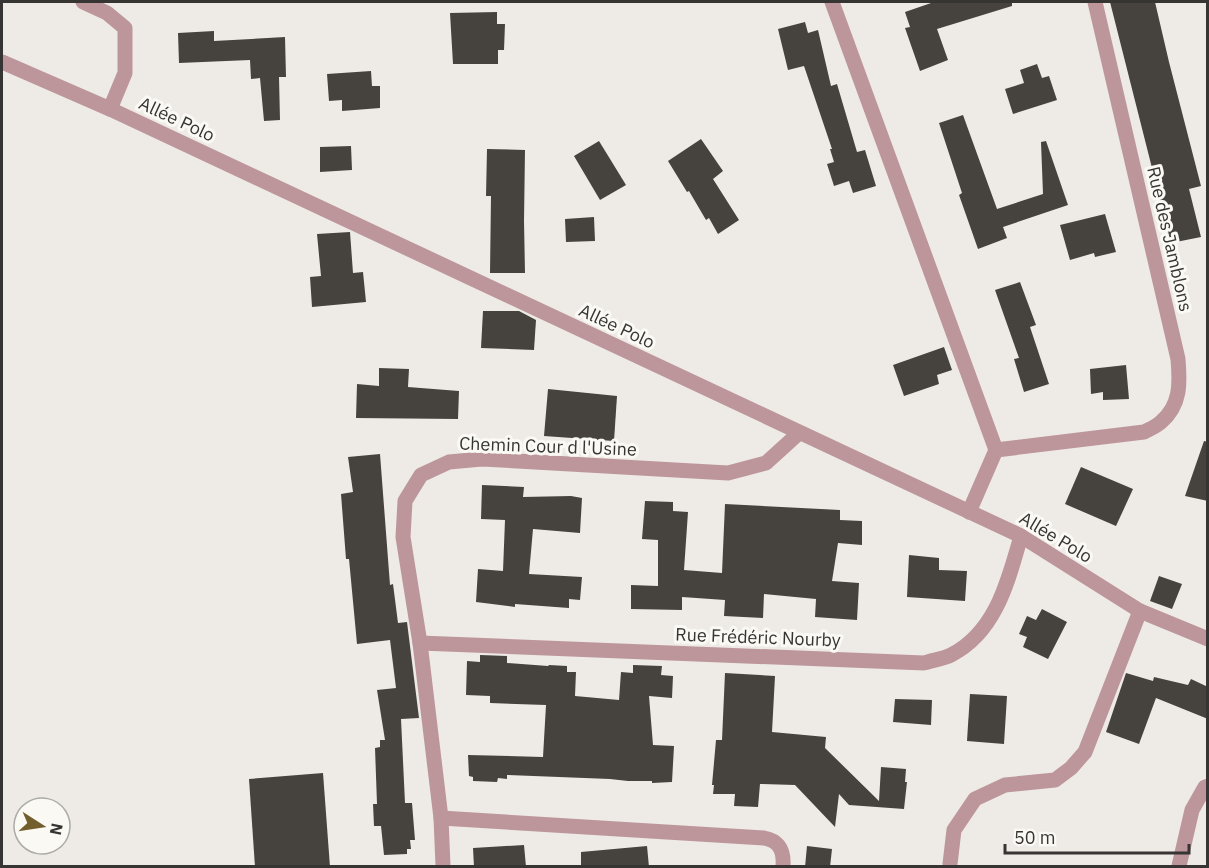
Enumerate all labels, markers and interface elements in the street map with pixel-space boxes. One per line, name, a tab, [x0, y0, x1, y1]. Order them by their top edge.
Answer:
street label: Allée Polo	[135, 91, 219, 147]
street label: Rue des Jamblons	[1142, 164, 1198, 314]
street label: Allée Polo	[575, 298, 659, 354]
street label: Chemin Cour d l'Usine	[459, 431, 637, 461]
street label: Allée Polo	[1015, 506, 1097, 568]
street label: Rue Frédéric Nourby	[675, 623, 841, 651]
north arrow	[12, 796, 72, 856]
scale bar	[1005, 817, 1190, 855]
text: N	[46, 821, 68, 837]
text: 50 m	[1014, 826, 1056, 849]

